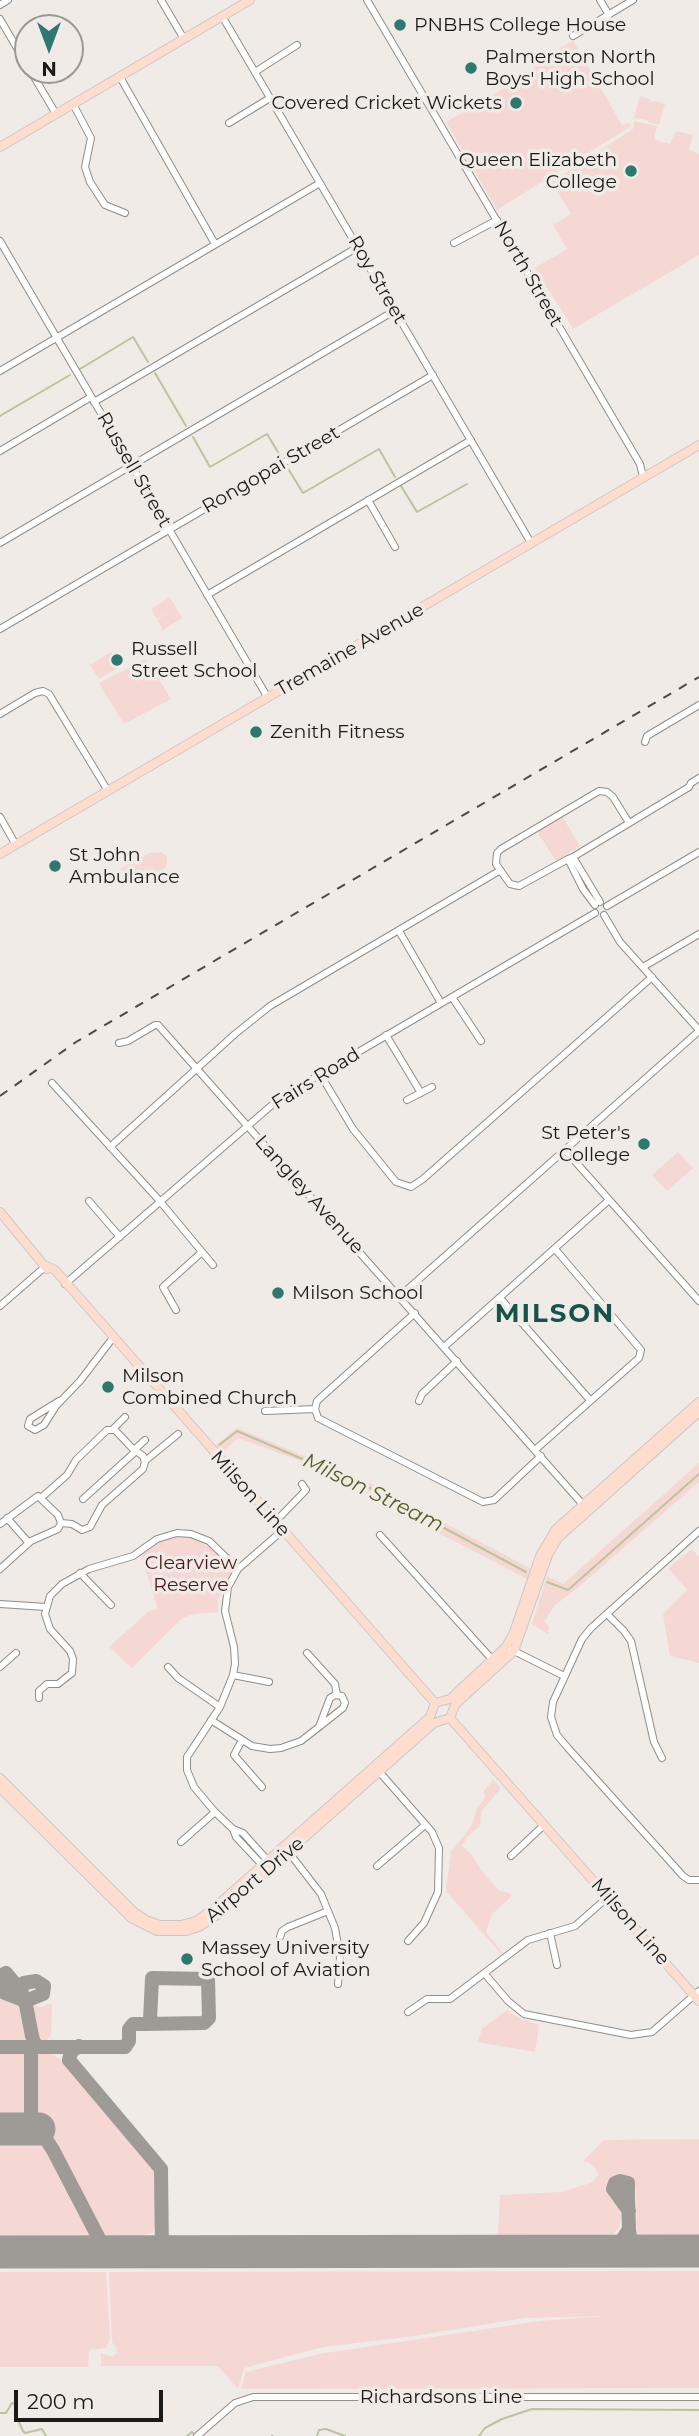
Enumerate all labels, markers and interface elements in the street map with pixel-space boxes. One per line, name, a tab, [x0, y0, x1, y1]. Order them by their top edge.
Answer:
north arrow	[14, 14, 84, 84]
place label: PNBHS College House	[414, 14, 626, 36]
marker: PNBHS College House	[392, 17, 408, 33]
place label: Palmerston North Boys' High School	[485, 46, 656, 90]
text: N	[41, 57, 57, 80]
marker: Palmerston North Boys' High School	[463, 60, 479, 76]
place label: Covered Cricket Wickets	[272, 92, 502, 114]
marker: Covered Cricket Wickets	[508, 95, 524, 111]
place label: Queen Elizabeth College	[459, 149, 617, 193]
marker: Queen Elizabeth College	[623, 163, 639, 179]
street label: North Street	[489, 217, 567, 331]
street label: Roy Street	[343, 232, 411, 328]
street label: Russell Street	[92, 408, 176, 532]
street label: Rongopai Street	[198, 421, 344, 519]
street label: Tremaine Avenue	[272, 598, 428, 702]
place label: Russell Street School	[131, 638, 257, 682]
marker: Russell Street School	[109, 652, 125, 668]
place label: Zenith Fitness	[270, 721, 404, 743]
marker: Zenith Fitness	[248, 724, 264, 740]
place label: St John Ambulance	[69, 844, 180, 888]
marker: St John Ambulance	[47, 858, 63, 874]
street label: Fairs Road	[268, 1043, 364, 1115]
place label: St Peter's College	[541, 1122, 630, 1166]
street label: Langley Avenue	[250, 1131, 368, 1259]
marker: St Peter's College	[636, 1136, 652, 1152]
place label: Milson School	[292, 1282, 423, 1304]
marker: Milson School	[270, 1285, 286, 1301]
district label: MILSON	[495, 1298, 615, 1330]
place label: Milson Combined Church	[122, 1365, 297, 1409]
marker: Milson Combined Church	[100, 1379, 116, 1395]
street label: Milson Line	[205, 1446, 295, 1542]
water label: Milson Stream	[299, 1448, 447, 1538]
park label: Clearview Reserve	[145, 1552, 237, 1596]
street label: Airport Drive	[201, 1832, 309, 1928]
street label: Milson Line	[586, 1874, 674, 1970]
place label: Massey University School of Aviation	[201, 1937, 371, 1981]
marker: Massey University School of Aviation	[179, 1951, 195, 1967]
scale bar	[18, 2376, 166, 2420]
street label: Richardsons Line	[360, 2386, 522, 2408]
text: 200 m	[27, 2389, 94, 2414]

